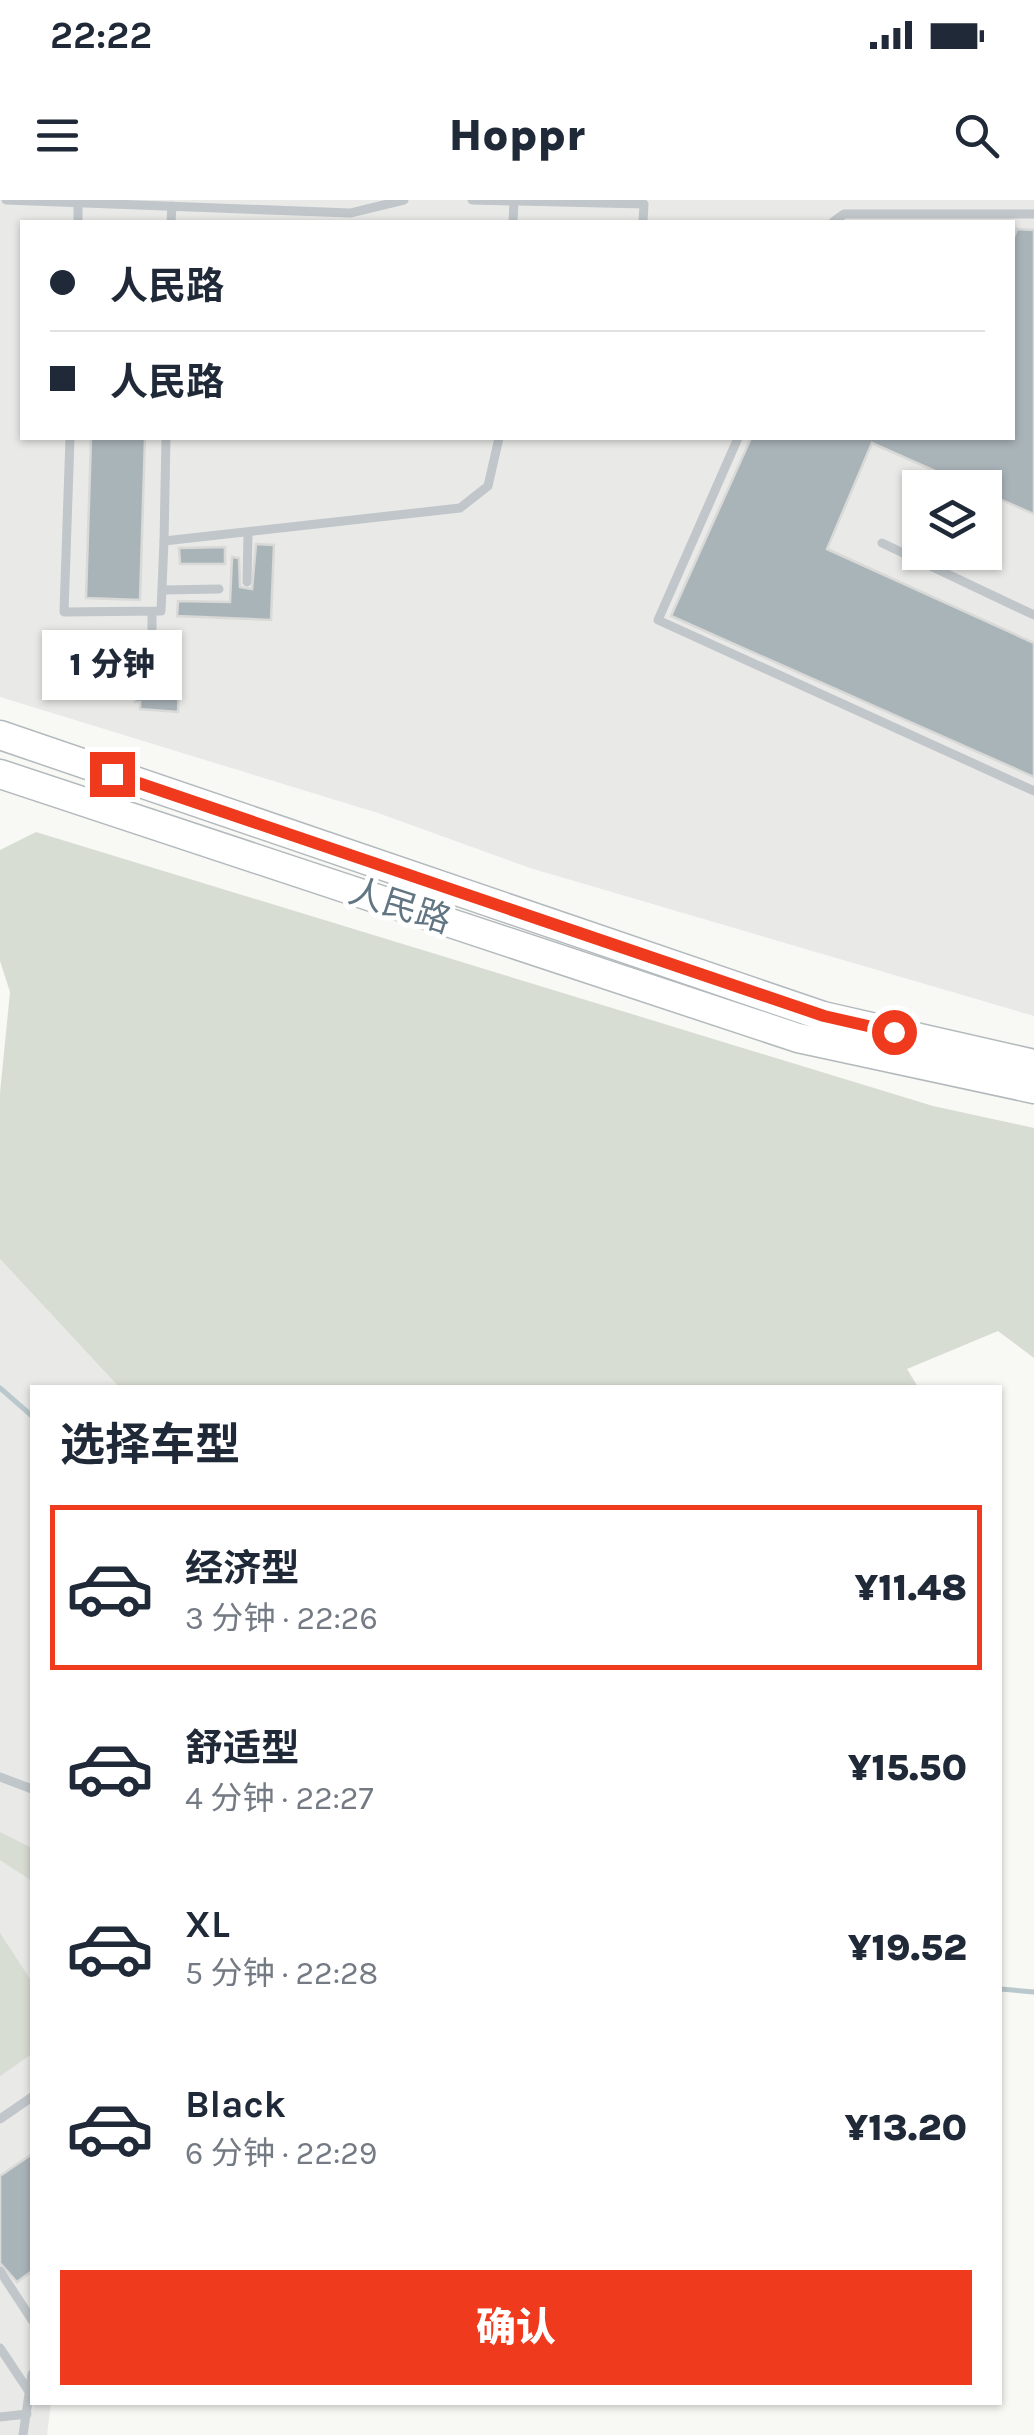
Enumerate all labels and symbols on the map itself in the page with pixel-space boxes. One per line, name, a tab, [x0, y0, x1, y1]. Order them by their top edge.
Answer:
callout: 1 分钟	[42, 629, 182, 699]
route end	[90, 752, 135, 797]
street label: 人民路	[344, 870, 456, 942]
route start	[872, 1010, 917, 1055]

